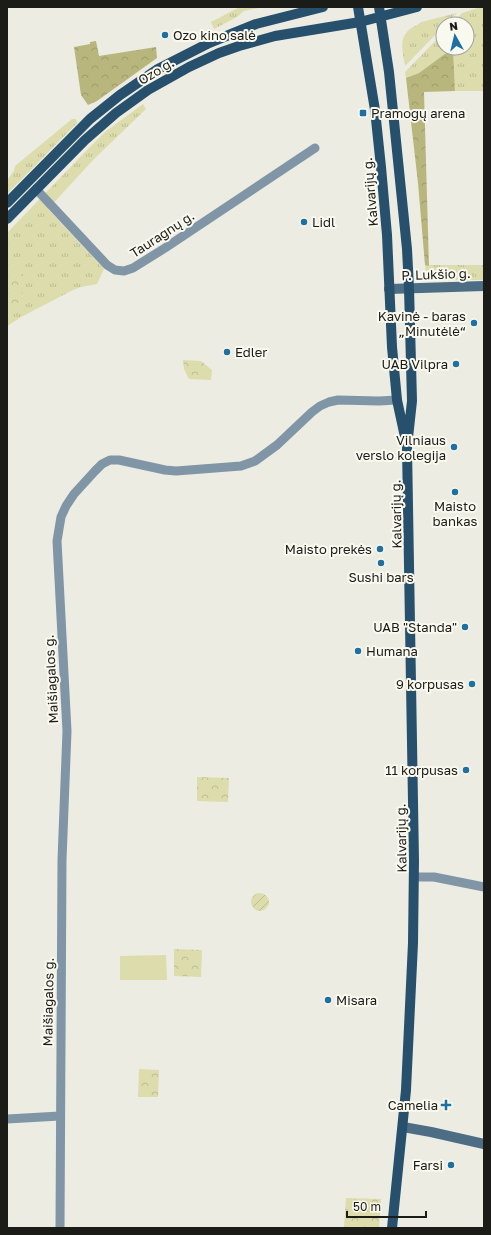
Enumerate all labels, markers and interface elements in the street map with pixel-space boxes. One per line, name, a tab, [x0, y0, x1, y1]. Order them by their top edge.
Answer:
north arrow	[435, 16, 475, 56]
text: N	[448, 19, 459, 33]
place label: Ozo kino salė	[173, 27, 256, 43]
marker: Ozo kino salė	[160, 30, 170, 40]
street label: Ozo g.	[135, 54, 177, 88]
place label: Pramogų arena	[371, 105, 465, 121]
marker: Pramogų arena	[358, 108, 368, 118]
street label: Kalvarijų g.	[359, 157, 381, 227]
street label: Tauragnų g.	[127, 207, 197, 261]
place label: Lidl	[312, 214, 335, 230]
marker: Lidl	[299, 217, 309, 227]
street label: P. Lukšio g.	[401, 265, 471, 283]
place label: Kavinė - baras „Minutėlė“	[378, 308, 466, 339]
marker: Kavinė - baras „Minutėlė“	[469, 318, 479, 328]
place label: Edler	[235, 344, 267, 360]
marker: Edler	[222, 347, 232, 357]
place label: UAB Vilpra	[382, 356, 448, 372]
marker: UAB Vilpra	[451, 359, 461, 369]
place label: Vilniaus verslo kolegija	[356, 432, 446, 463]
marker: Vilniaus verslo kolegija	[449, 442, 459, 452]
street label: Kalvarijų g.	[387, 479, 405, 549]
marker: Maisto bankas	[450, 487, 460, 497]
place label: Maisto bankas	[433, 498, 477, 529]
place label: Maisto prekės	[285, 541, 372, 557]
marker: Maisto prekės	[375, 544, 385, 554]
marker: Sushi bars	[376, 558, 386, 568]
place label: Sushi bars	[348, 569, 414, 585]
place label: UAB "Standa"	[373, 619, 457, 635]
marker: UAB "Standa"	[460, 622, 470, 632]
street label: Maišiagalos g.	[41, 634, 61, 724]
place label: Humana	[366, 643, 418, 659]
marker: Humana	[353, 646, 363, 656]
place label: 9 korpusas	[396, 676, 464, 692]
marker: 9 korpusas	[467, 679, 477, 689]
place label: 11 korpusas	[385, 762, 458, 778]
marker: 11 korpusas	[461, 765, 471, 775]
street label: Kalvarijų g.	[392, 803, 410, 873]
street label: Maišiagalos g.	[39, 957, 57, 1047]
place label: Misara	[336, 992, 377, 1008]
marker: Misara	[323, 995, 333, 1005]
place label: Camelia	[388, 1097, 438, 1113]
marker: Camelia	[441, 1100, 451, 1110]
place label: Farsi	[413, 1157, 443, 1173]
marker: Farsi	[446, 1160, 456, 1170]
scale bar	[347, 1193, 426, 1219]
text: 50 m	[353, 1199, 381, 1214]

